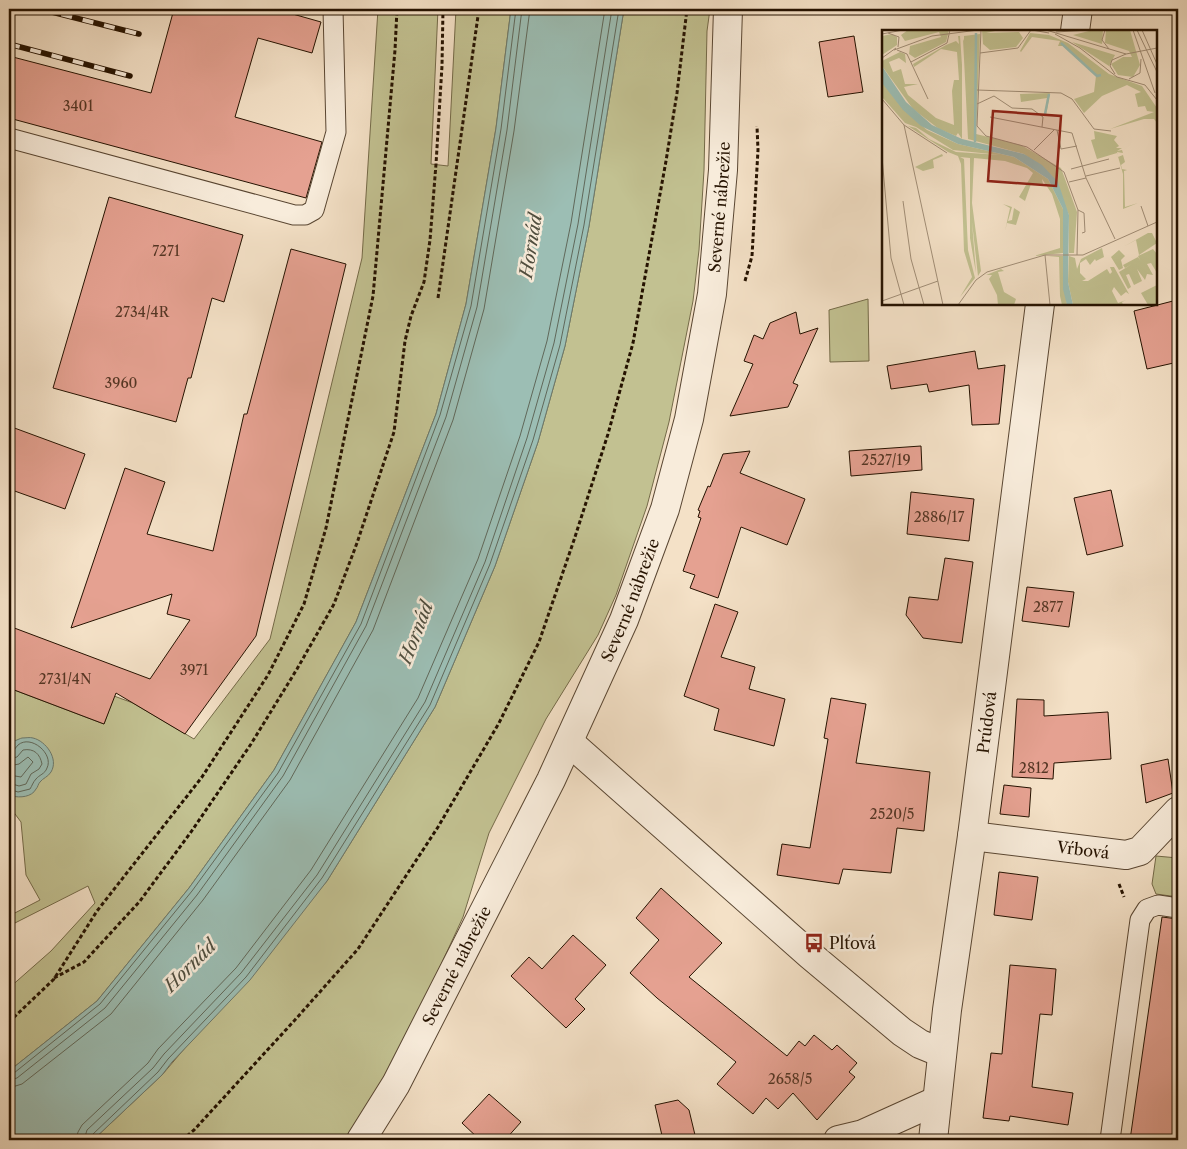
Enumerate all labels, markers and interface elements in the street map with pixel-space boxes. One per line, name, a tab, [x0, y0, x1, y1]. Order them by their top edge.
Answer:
inset map	[882, 30, 1157, 305]
house number: 3401	[63, 97, 93, 115]
street label: Severné nábrežie	[704, 141, 734, 273]
water label: Hornád	[515, 210, 547, 282]
house number: 7271	[152, 242, 180, 260]
house number: 2734/4R	[115, 303, 170, 321]
house number: 3960	[105, 374, 138, 392]
house number: 2527/19	[861, 451, 911, 469]
house number: 2886/17	[914, 508, 964, 526]
street label: Severné nábrežie	[596, 535, 663, 665]
water label: Hornád	[393, 597, 439, 669]
house number: 2877	[1033, 598, 1063, 616]
house number: 3971	[180, 661, 208, 679]
house number: 2731/4N	[39, 670, 92, 688]
street label: Prúdová	[973, 690, 1000, 755]
house number: 2812	[1019, 759, 1049, 777]
house number: 2520/5	[870, 805, 914, 823]
street label: Vŕbová	[1055, 836, 1111, 863]
street label: Severné nábrežie	[418, 903, 495, 1029]
bus stop icon: Plťová	[803, 932, 825, 954]
place label: Plťová	[829, 933, 877, 953]
water label: Hornád	[158, 934, 222, 998]
house number: 2658/5	[768, 1070, 812, 1088]

